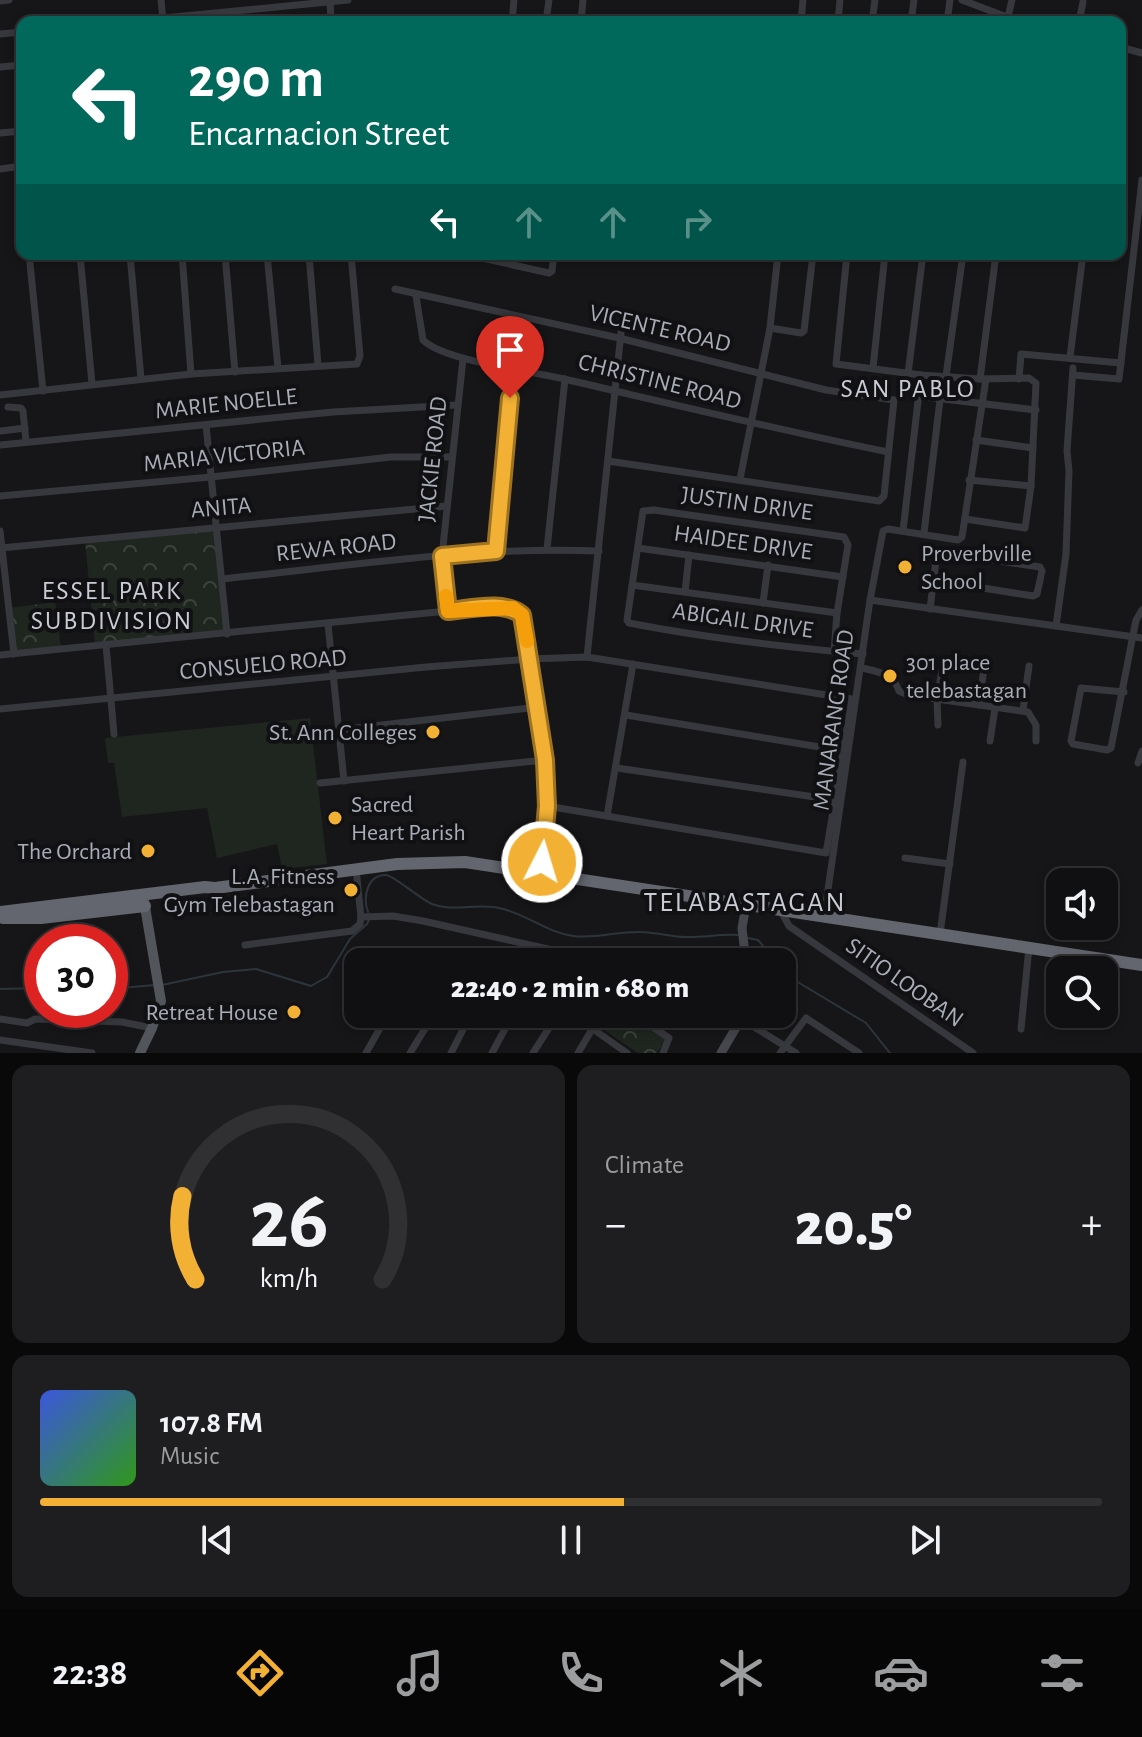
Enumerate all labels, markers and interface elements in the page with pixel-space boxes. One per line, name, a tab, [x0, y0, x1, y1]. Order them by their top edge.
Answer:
icon: left	[56, 48, 160, 152]
text: 290 m	[188, 51, 324, 107]
text: Encarnacion Street	[188, 116, 449, 152]
icon: left	[423, 200, 467, 244]
icon: ahead	[507, 200, 551, 244]
icon: ahead	[591, 200, 635, 244]
icon: right	[675, 200, 719, 244]
street label: VICENTE ROAD	[587, 301, 733, 357]
pin	[476, 316, 544, 398]
icon: arrive	[488, 328, 532, 372]
street label: CHRISTINE ROAD	[576, 350, 744, 414]
district label: SAN PABLO	[841, 376, 975, 402]
street label: MARIE NOELLE	[154, 385, 299, 423]
street label: JACKIE ROAD	[414, 395, 452, 523]
street label: MARIA VICTORIA	[142, 436, 306, 476]
street label: JUSTIN DRIVE	[680, 483, 814, 525]
street label: ANITA	[190, 493, 252, 523]
street label: HAIDEE DRIVE	[672, 521, 814, 565]
street label: REWA ROAD	[275, 530, 398, 566]
place label: Proverbville School	[921, 542, 1032, 594]
marker: Proverbville School	[896, 558, 914, 576]
district label: ESSEL PARK SUBDIVISION	[31, 578, 193, 634]
street label: ABIGAIL DRIVE	[671, 599, 815, 643]
street label: MANARANG ROAD	[809, 628, 859, 812]
street label: CONSUELO ROAD	[179, 646, 348, 684]
place label: 301 place telebastagan	[906, 651, 1027, 703]
marker: 301 place telebastagan	[881, 667, 899, 685]
place label: St. Ann Colleges	[269, 721, 417, 745]
marker: St. Ann Colleges	[424, 723, 442, 741]
place label: Sacred Heart Parish	[351, 793, 466, 845]
marker: Sacred Heart Parish	[326, 809, 344, 827]
position arrow	[500, 820, 584, 904]
place label: The Orchard	[17, 840, 132, 864]
marker: The Orchard	[139, 842, 157, 860]
place label: L.A. Fitness Gym Telebastagan	[164, 865, 335, 917]
map controls	[1046, 868, 1118, 1028]
button: sound	[1046, 868, 1118, 940]
marker: L.A. Fitness Gym Telebastagan	[342, 881, 360, 899]
district label: TELABASTAGAN	[643, 889, 847, 917]
speed limit sign: 30	[24, 924, 128, 1028]
street label: SITIO LOOBAN	[841, 934, 967, 1032]
button: search	[1046, 956, 1118, 1028]
text: 22:40 · 2 min · 680 m	[451, 973, 689, 1003]
place label: Retreat House	[145, 1001, 278, 1025]
marker: Retreat House	[285, 1003, 303, 1021]
text: Climate	[605, 1152, 684, 1178]
text: 26	[249, 1179, 328, 1263]
text: 20.5°	[795, 1196, 912, 1256]
text: −	[605, 1203, 626, 1247]
text: +	[1081, 1203, 1102, 1247]
text: km/h	[259, 1264, 318, 1293]
text: 107.8 FM	[160, 1408, 263, 1438]
text: Music	[160, 1443, 219, 1469]
icon: previous	[195, 1518, 239, 1562]
icon: pause	[549, 1518, 593, 1562]
icon: next	[903, 1518, 947, 1562]
icon: directions	[232, 1645, 288, 1701]
icon: music	[392, 1645, 448, 1701]
icon: phone	[553, 1645, 609, 1701]
icon: climate	[713, 1645, 769, 1701]
icon: car	[873, 1645, 929, 1701]
icon: filters	[1034, 1645, 1090, 1701]
text: 22:38	[52, 1655, 128, 1691]

